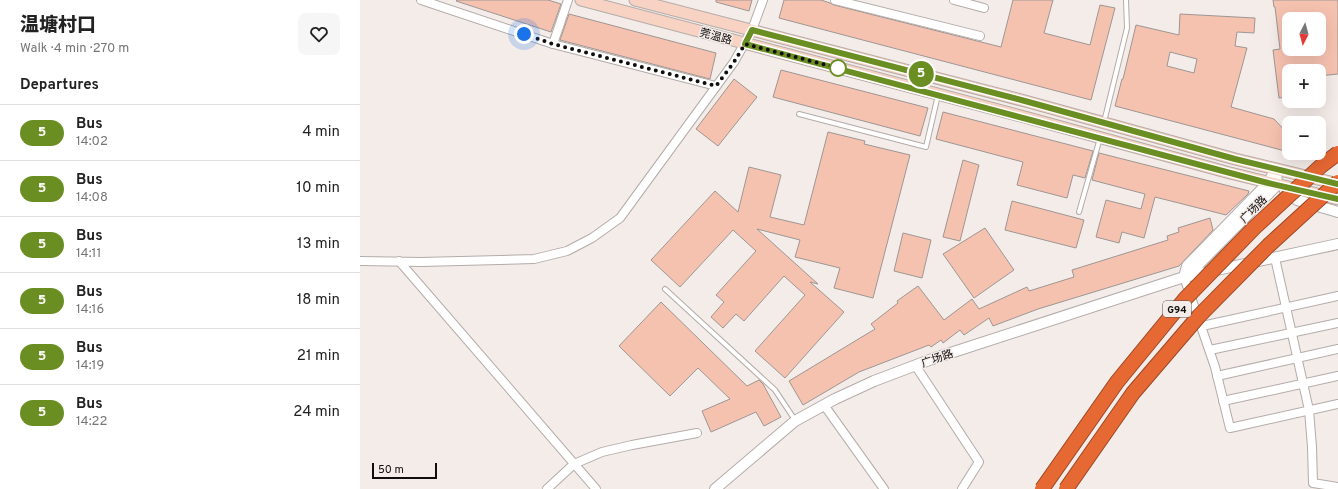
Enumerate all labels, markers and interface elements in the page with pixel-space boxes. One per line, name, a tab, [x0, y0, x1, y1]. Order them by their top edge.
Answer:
north arrow	[1282, 12, 1326, 56]
map controls	[1282, 12, 1326, 160]
button: heart	[298, 13, 340, 55]
text: 温塘村口	[20, 14, 96, 38]
your location	[514, 24, 534, 44]
street label: 莞温路	[698, 26, 733, 48]
text: Walk · 4 min · 270 m	[20, 41, 129, 57]
unlabelled marker	[829, 59, 847, 77]
line badge: 5	[908, 61, 934, 87]
button: +	[1282, 64, 1326, 108]
text: 5	[917, 65, 925, 82]
text: Departures	[20, 76, 99, 95]
text: Bus	[76, 115, 103, 134]
button: −	[1282, 116, 1326, 160]
text: 4 min	[302, 123, 340, 142]
text: 5	[38, 124, 46, 141]
text: 14:02	[76, 134, 108, 150]
text: Bus	[76, 171, 103, 190]
text: 10 min	[296, 179, 340, 198]
text: 5	[38, 180, 46, 197]
text: 14:08	[76, 190, 108, 206]
street label: 广场路	[1237, 193, 1270, 226]
text: Bus	[76, 227, 103, 246]
text: 13 min	[297, 235, 340, 254]
text: 5	[38, 236, 46, 253]
text: 14:11	[76, 246, 101, 262]
text: Bus	[76, 283, 103, 302]
text: 18 min	[297, 291, 340, 310]
text: 5	[38, 292, 46, 309]
road number: G94	[1163, 301, 1191, 317]
text: 14:16	[76, 302, 104, 318]
text: Bus	[76, 339, 103, 358]
text: 21 min	[297, 347, 340, 366]
street label: 广场路	[919, 347, 955, 371]
text: 5	[38, 348, 46, 365]
text: 14:19	[76, 358, 104, 374]
text: Bus	[76, 395, 103, 414]
text: 24 min	[293, 403, 340, 422]
text: 5	[38, 404, 46, 421]
text: 14:22	[76, 414, 108, 430]
scale bar	[372, 461, 437, 480]
text: 50 m	[378, 463, 404, 477]

